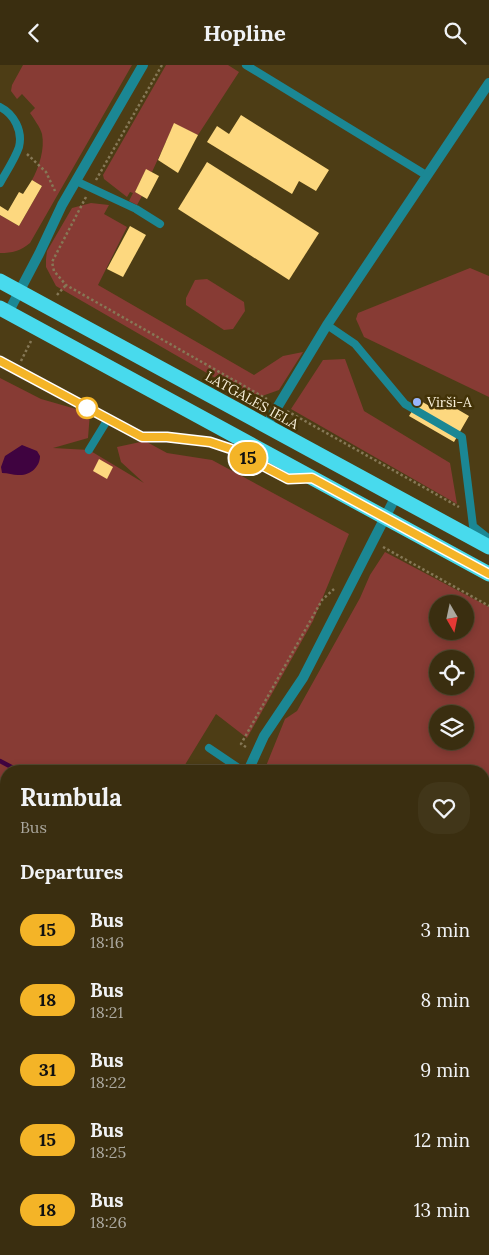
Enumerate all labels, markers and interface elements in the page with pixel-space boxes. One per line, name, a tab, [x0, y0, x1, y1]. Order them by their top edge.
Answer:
icon: back	[20, 19, 48, 47]
text: Hopline	[203, 19, 286, 47]
icon: search	[441, 19, 469, 47]
street label: LATGALES IELA	[202, 367, 302, 433]
place label: Virši-A	[426, 393, 472, 411]
marker: Virši-A	[411, 396, 423, 408]
unlabelled marker	[76, 397, 98, 419]
line badge: 15	[226, 442, 270, 474]
text: 15	[239, 446, 257, 469]
north arrow	[429, 595, 474, 640]
map controls	[429, 595, 474, 750]
button: locate	[429, 650, 474, 695]
button: layers	[429, 705, 474, 750]
text: Rumbula	[20, 782, 122, 813]
button: heart	[418, 782, 470, 834]
text: Bus	[20, 817, 47, 837]
text: Departures	[20, 860, 123, 884]
text: Bus	[90, 908, 123, 932]
text: 15	[39, 918, 56, 941]
text: 3 min	[421, 918, 470, 942]
text: 18:16	[90, 932, 124, 952]
text: Bus	[90, 978, 123, 1002]
text: 18	[39, 988, 56, 1011]
text: 8 min	[420, 988, 470, 1012]
text: 18:21	[90, 1002, 123, 1022]
text: Bus	[90, 1048, 123, 1072]
text: 31	[39, 1058, 56, 1081]
text: 9 min	[420, 1058, 470, 1082]
text: 18:22	[90, 1072, 126, 1092]
text: Bus	[90, 1118, 123, 1142]
text: 15	[39, 1128, 56, 1151]
text: 12 min	[414, 1128, 470, 1152]
text: 18:25	[90, 1142, 126, 1162]
text: Bus	[90, 1188, 123, 1212]
text: 18	[39, 1198, 56, 1221]
text: 13 min	[414, 1198, 470, 1222]
text: 18:26	[90, 1212, 127, 1232]

